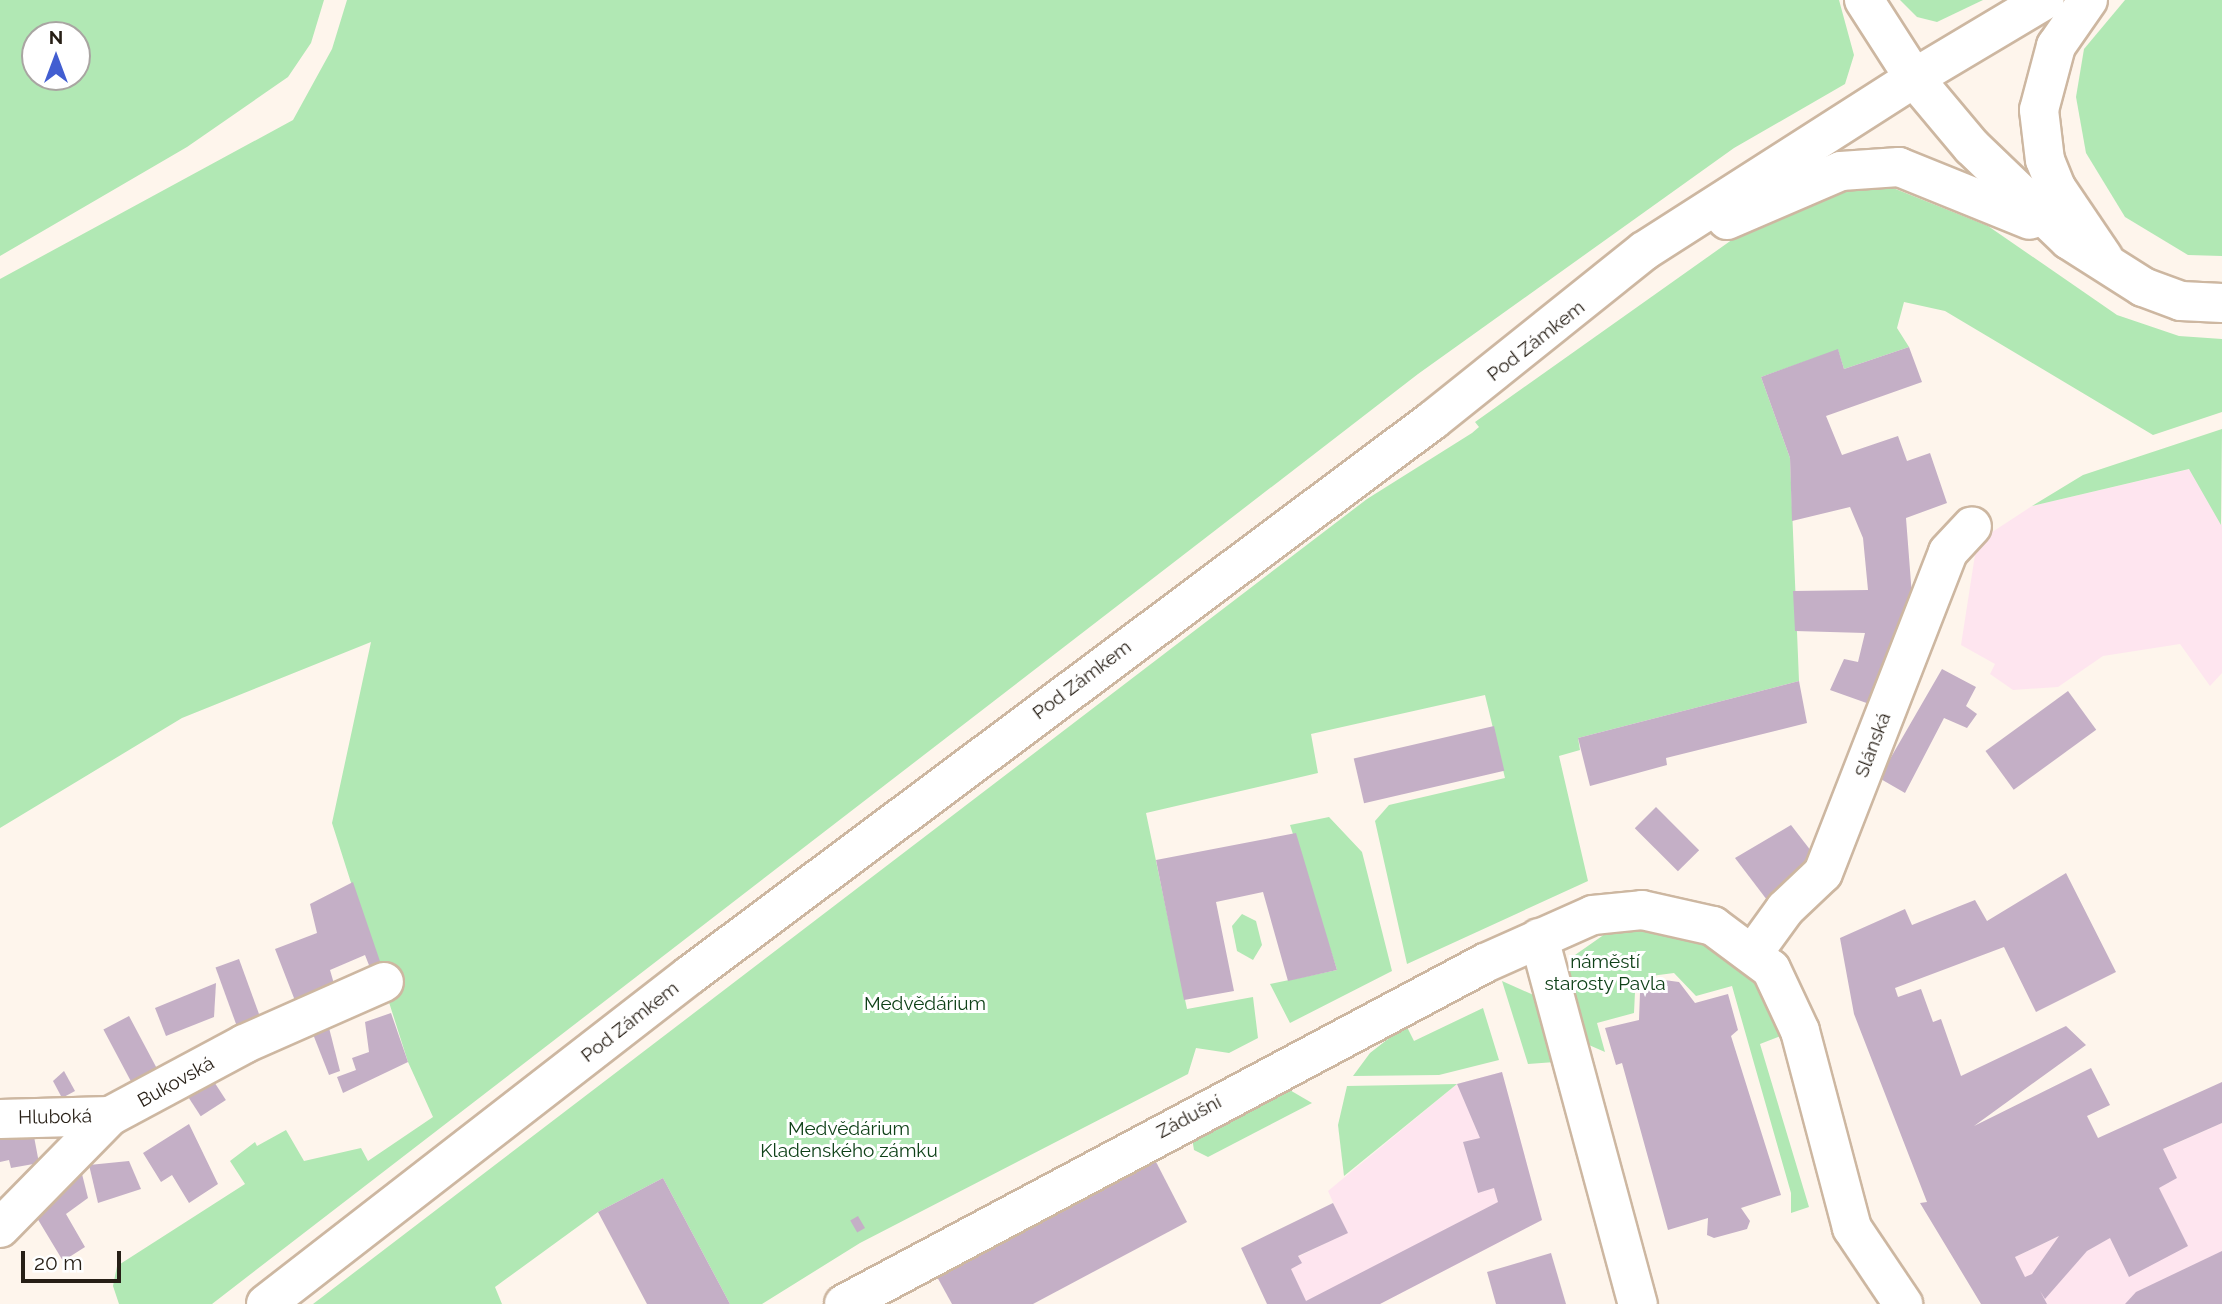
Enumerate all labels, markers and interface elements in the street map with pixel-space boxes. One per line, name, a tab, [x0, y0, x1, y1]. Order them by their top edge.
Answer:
north arrow	[21, 21, 91, 91]
text: N	[49, 26, 63, 48]
street label: Pod Zámkem	[1483, 296, 1589, 386]
street label: Pod Zámkem	[1028, 636, 1136, 724]
street label: Slánská	[1850, 709, 1896, 781]
park label: náměstí starosty Pavla	[1544, 951, 1666, 995]
street label: Pod Zámkem	[577, 977, 683, 1067]
park label: Medvědárium	[864, 993, 986, 1015]
street label: Bukovská	[134, 1052, 218, 1112]
street label: Zádušní	[1153, 1091, 1225, 1143]
street label: Hluboká	[18, 1105, 92, 1129]
park label: Medvědárium Kladenského zámku	[760, 1118, 938, 1162]
scale bar	[24, 1238, 124, 1282]
text: 20 m	[34, 1250, 82, 1275]

